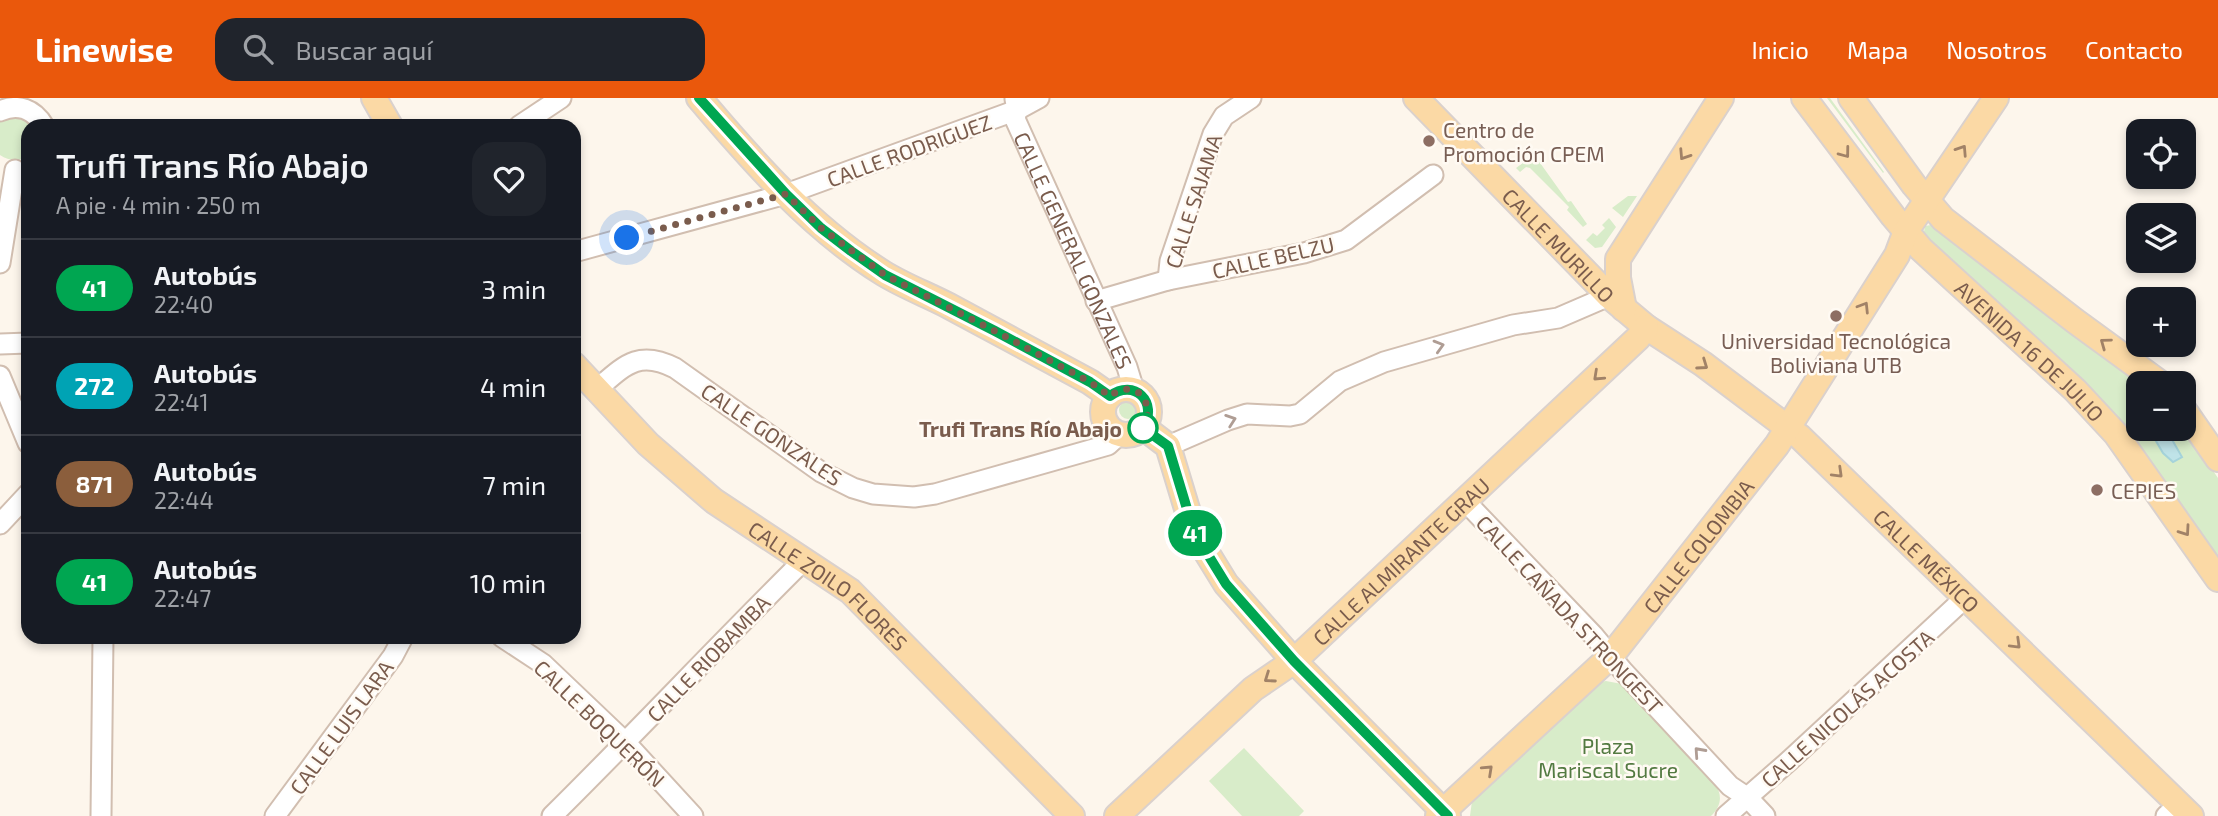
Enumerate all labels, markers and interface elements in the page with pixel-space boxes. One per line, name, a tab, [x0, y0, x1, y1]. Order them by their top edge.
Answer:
search box	[215, 18, 705, 81]
text: Linewise	[35, 29, 173, 69]
icon: search	[239, 30, 277, 68]
text: Buscar aquí	[295, 34, 433, 65]
text: Inicio	[1751, 35, 1809, 64]
text: Mapa	[1847, 35, 1908, 64]
text: Nosotros	[1946, 35, 2047, 64]
text: Contacto	[2085, 35, 2183, 64]
street label: CALLE RODRIGUEZ	[823, 109, 995, 191]
place label: Centro de Promoción CPEM	[1443, 117, 1605, 166]
map controls	[2126, 119, 2196, 441]
button: locate	[2126, 119, 2196, 189]
street label: CALLE GENERAL GONZALES	[1010, 128, 1138, 372]
street label: CALLE SAJAMA	[1160, 131, 1226, 271]
marker: Centro de Promoción CPEM	[1421, 133, 1437, 149]
button: heart	[472, 142, 546, 216]
one-way arrow	[1954, 144, 1967, 157]
text: Trufi Trans Río Abajo	[56, 145, 369, 185]
one-way arrow	[1837, 145, 1850, 157]
one-way arrow	[1679, 147, 1692, 160]
street label: CALLE MURILLO	[1498, 183, 1620, 307]
text: A pie · 4 min · 250 m	[56, 191, 261, 219]
button: layers	[2126, 203, 2196, 273]
your location	[609, 220, 644, 255]
street label: CALLE BELZU	[1210, 231, 1336, 283]
text: Autobús	[154, 259, 257, 290]
text: 41	[82, 273, 107, 302]
text: 3 min	[481, 273, 546, 304]
street label: AVENIDA 16 DE JULIO	[1951, 275, 2110, 426]
button: +	[2126, 287, 2196, 357]
text: 22:40	[154, 290, 213, 318]
one-way arrow	[1855, 302, 1868, 315]
marker: Universidad Tecnológica Boliviana UTB	[1828, 308, 1844, 324]
place label: Universidad Tecnológica Boliviana UTB	[1721, 328, 1951, 377]
one-way arrow	[1433, 339, 1445, 354]
one-way arrow	[2100, 339, 2113, 351]
text: Autobús	[154, 357, 257, 388]
one-way arrow	[1695, 357, 1708, 369]
one-way arrow	[1593, 367, 1606, 380]
text: 272	[74, 371, 115, 400]
text: 4 min	[480, 371, 546, 402]
button: −	[2126, 371, 2196, 441]
street label: CALLE GONZALES	[697, 378, 847, 490]
text: 22:41	[154, 388, 209, 416]
marker: Trufi Trans Río Abajo	[1128, 413, 1158, 443]
one-way arrow	[1225, 413, 1237, 428]
place label: Trufi Trans Río Abajo	[919, 416, 1122, 441]
text: Autobús	[154, 455, 257, 486]
one-way arrow	[1830, 465, 1843, 478]
text: 871	[76, 469, 114, 498]
text: 7 min	[483, 469, 546, 500]
street label: CALLE ALMIRANTE GRAU	[1307, 472, 1494, 650]
street label: CALLE COLOMBIA	[1637, 474, 1758, 618]
place label: CEPIES	[2111, 478, 2176, 503]
marker: CEPIES	[2089, 482, 2105, 498]
text: 22:44	[154, 486, 214, 514]
street label: CALLE MÉXICO	[1869, 503, 1985, 617]
line badge: 41	[1164, 510, 1226, 556]
street label: CALLE CAÑADA STRONGEST	[1472, 510, 1668, 718]
street label: CALLE ZOILO FLORES	[744, 515, 913, 655]
text: 41	[1182, 518, 1208, 547]
one-way arrow	[2177, 523, 2189, 536]
text: Autobús	[154, 553, 257, 584]
text: 41	[82, 567, 107, 596]
text: 10 min	[470, 567, 546, 598]
text: 22:47	[154, 584, 211, 612]
street label: CALLE RIOBAMBA	[641, 590, 775, 726]
street label: CALLE NICOLÁS ACOSTA	[1756, 624, 1938, 792]
one-way arrow	[2007, 636, 2020, 649]
street label: CALLE BOQUERÓN	[529, 654, 670, 792]
street label: CALLE LUIS LARA	[284, 655, 398, 799]
one-way arrow	[1264, 670, 1277, 682]
park label: Plaza Mariscal Sucre	[1538, 733, 1678, 782]
one-way arrow	[1694, 747, 1707, 760]
one-way arrow	[1480, 766, 1493, 779]

